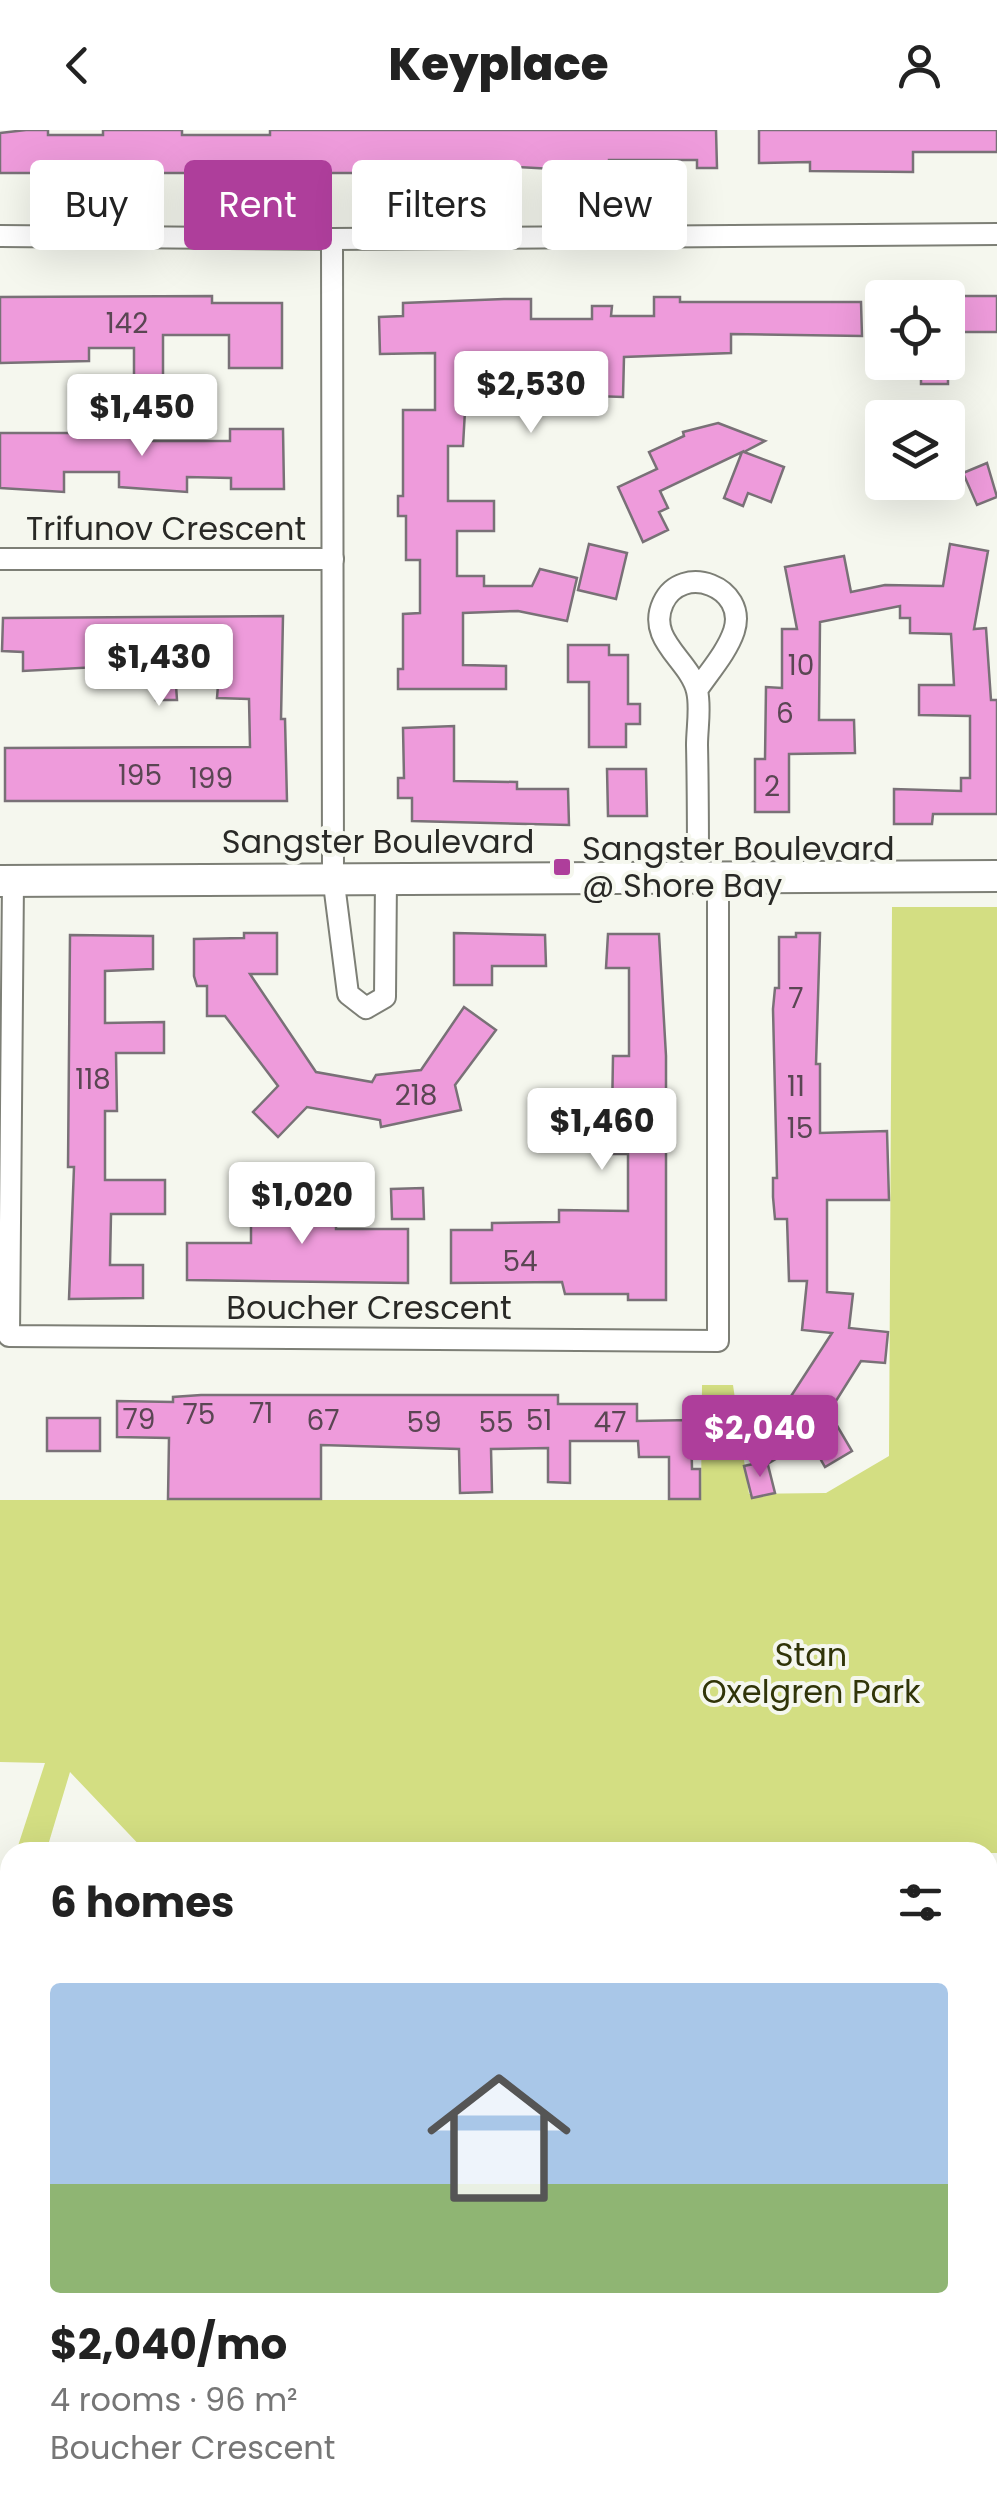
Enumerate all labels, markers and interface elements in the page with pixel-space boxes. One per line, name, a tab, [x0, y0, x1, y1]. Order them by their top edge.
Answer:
text: Keyplace	[389, 33, 608, 96]
icon: back	[50, 38, 105, 93]
icon: person	[892, 38, 947, 93]
chip: Buy	[30, 160, 164, 250]
chip: Rent	[184, 160, 332, 250]
chip: Filters	[352, 160, 522, 250]
chip: New	[542, 160, 687, 250]
map controls	[865, 280, 965, 500]
button: locate	[865, 280, 965, 380]
house number: 142	[106, 304, 148, 343]
pin: $2,530	[450, 351, 612, 436]
text: $2,530	[476, 361, 586, 406]
pin: $1,450	[61, 374, 223, 459]
text: $1,450	[89, 384, 195, 429]
button: layers	[865, 400, 965, 500]
street label: Trifunov Crescent	[26, 506, 306, 551]
pin: $1,430	[78, 624, 240, 709]
text: $1,430	[107, 634, 211, 679]
house number: 10	[788, 646, 814, 685]
house number: 6	[776, 694, 794, 733]
house number: 195	[118, 756, 162, 795]
house number: 199	[189, 759, 233, 798]
house number: 2	[764, 767, 780, 806]
street label: Sangster Boulevard	[222, 819, 534, 864]
place label: Sangster Boulevard @ Shore Bay	[582, 826, 895, 908]
marker: Sangster Boulevard @ Shore Bay	[551, 856, 573, 878]
house number: 7	[788, 979, 804, 1018]
house number: 118	[75, 1060, 111, 1099]
house number: 11	[787, 1067, 805, 1106]
house number: 218	[395, 1076, 437, 1115]
pin: $1,460	[521, 1088, 683, 1173]
text: $1,460	[549, 1098, 655, 1143]
house number: 15	[787, 1109, 813, 1148]
pin: $1,020	[221, 1162, 383, 1247]
text: $1,020	[251, 1172, 353, 1217]
house number: 54	[502, 1242, 538, 1281]
street label: Boucher Crescent	[226, 1285, 512, 1330]
house number: 71	[249, 1394, 273, 1433]
house number: 75	[183, 1395, 215, 1434]
pin: $2,040	[679, 1395, 841, 1480]
house number: 79	[123, 1400, 155, 1439]
house number: 67	[306, 1401, 340, 1440]
house number: 51	[526, 1401, 552, 1440]
house number: 59	[406, 1403, 442, 1442]
house number: 55	[478, 1403, 514, 1442]
house number: 47	[594, 1403, 626, 1442]
text: $2,040	[704, 1405, 816, 1450]
park label: Stan Oxelgren Park	[701, 1632, 921, 1714]
text: 6 homes	[50, 1873, 235, 1932]
icon: filters	[893, 1875, 948, 1930]
icon: home	[409, 2048, 589, 2228]
text: $2,040/mo	[50, 2315, 287, 2374]
text: 4 rooms · 96 m²	[50, 2377, 298, 2422]
text: Boucher Crescent	[50, 2425, 335, 2470]

